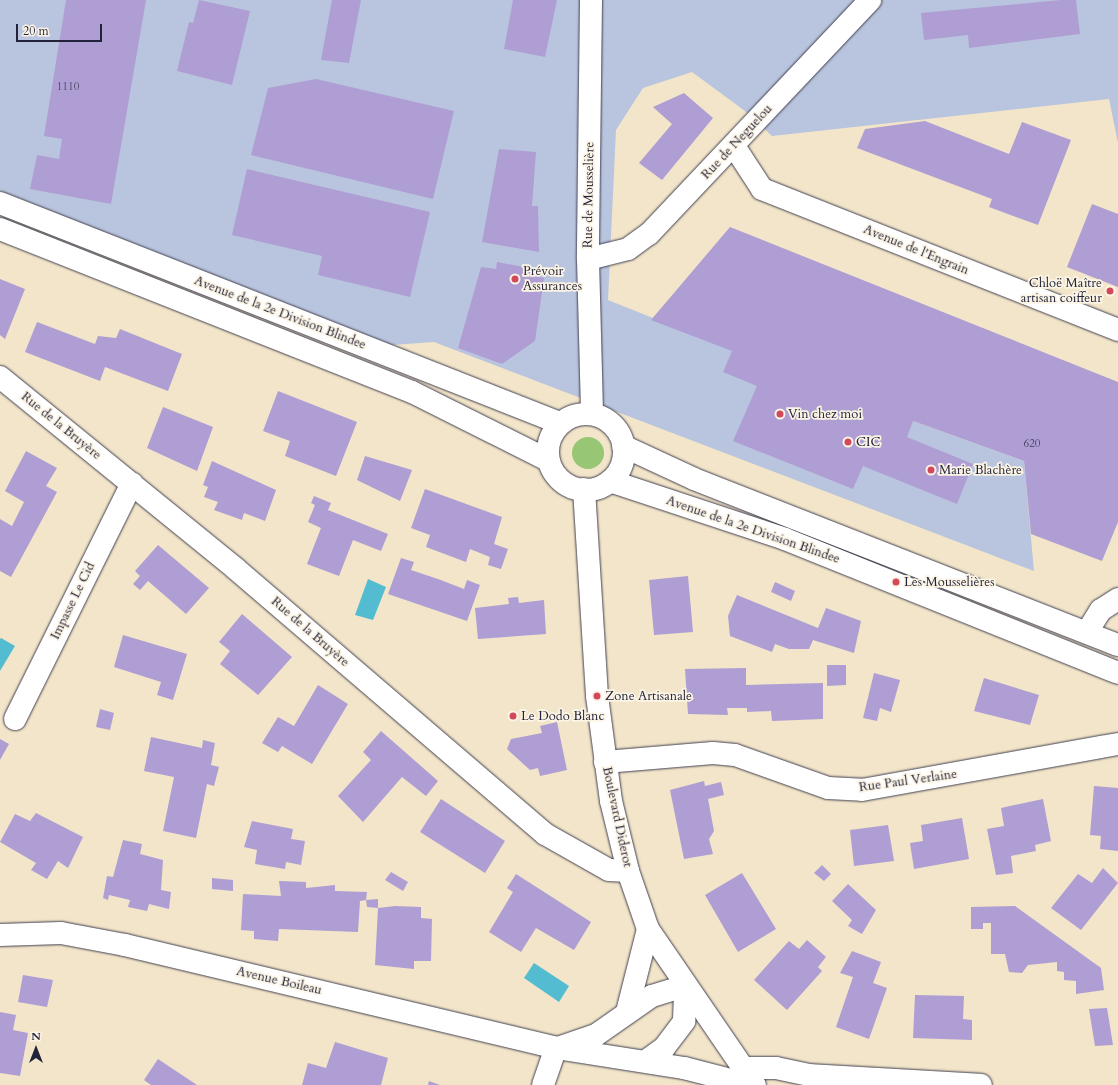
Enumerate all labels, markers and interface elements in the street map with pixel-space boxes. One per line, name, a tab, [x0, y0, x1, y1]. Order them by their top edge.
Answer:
scale bar	[18, 16, 104, 42]
text: 20 m	[23, 23, 49, 39]
house number: 1110	[57, 80, 79, 94]
street label: Rue de Neguelou	[698, 101, 776, 183]
street label: Rue de Mousselière	[580, 142, 598, 248]
street label: Avenue de l'Engrain	[861, 222, 971, 278]
place label: Prévoir Assurances	[523, 264, 582, 295]
street label: Avenue de la 2e Division Blindee	[192, 273, 368, 353]
marker: Prévoir Assurances	[510, 274, 520, 284]
place label: Chloë Maître artisan coiffeur	[1021, 276, 1102, 307]
marker: Chloë Maître artisan coiffeur	[1105, 286, 1115, 296]
street label: Rue de la Bruyère	[18, 389, 104, 463]
place label: Vin chez moi	[788, 406, 862, 422]
marker: Vin chez moi	[775, 409, 785, 419]
place label: CIC	[856, 434, 880, 450]
marker: CIC	[843, 437, 853, 447]
house number: 620	[1024, 437, 1040, 451]
place label: Marie Blachère	[939, 462, 1022, 478]
marker: Marie Blachère	[926, 465, 936, 475]
street label: Avenue de la 2e Division Blindee	[664, 493, 842, 567]
street label: Impasse Le Cid	[48, 560, 98, 642]
place label: Les Mousselières	[904, 574, 994, 590]
marker: Les Mousselières	[891, 577, 901, 587]
street label: Rue de la Bruyère	[268, 594, 352, 670]
place label: Zone Artisanale	[605, 688, 692, 704]
marker: Zone Artisanale	[592, 691, 602, 701]
place label: Le Dodo Blanc	[521, 708, 604, 724]
marker: Le Dodo Blanc	[508, 711, 518, 721]
street label: Boulevard Diderot	[599, 765, 635, 869]
street label: Rue Paul Verlaine	[858, 766, 958, 796]
street label: Avenue Boileau	[235, 964, 323, 998]
north arrow	[16, 1029, 56, 1069]
text: N	[31, 1029, 41, 1044]

